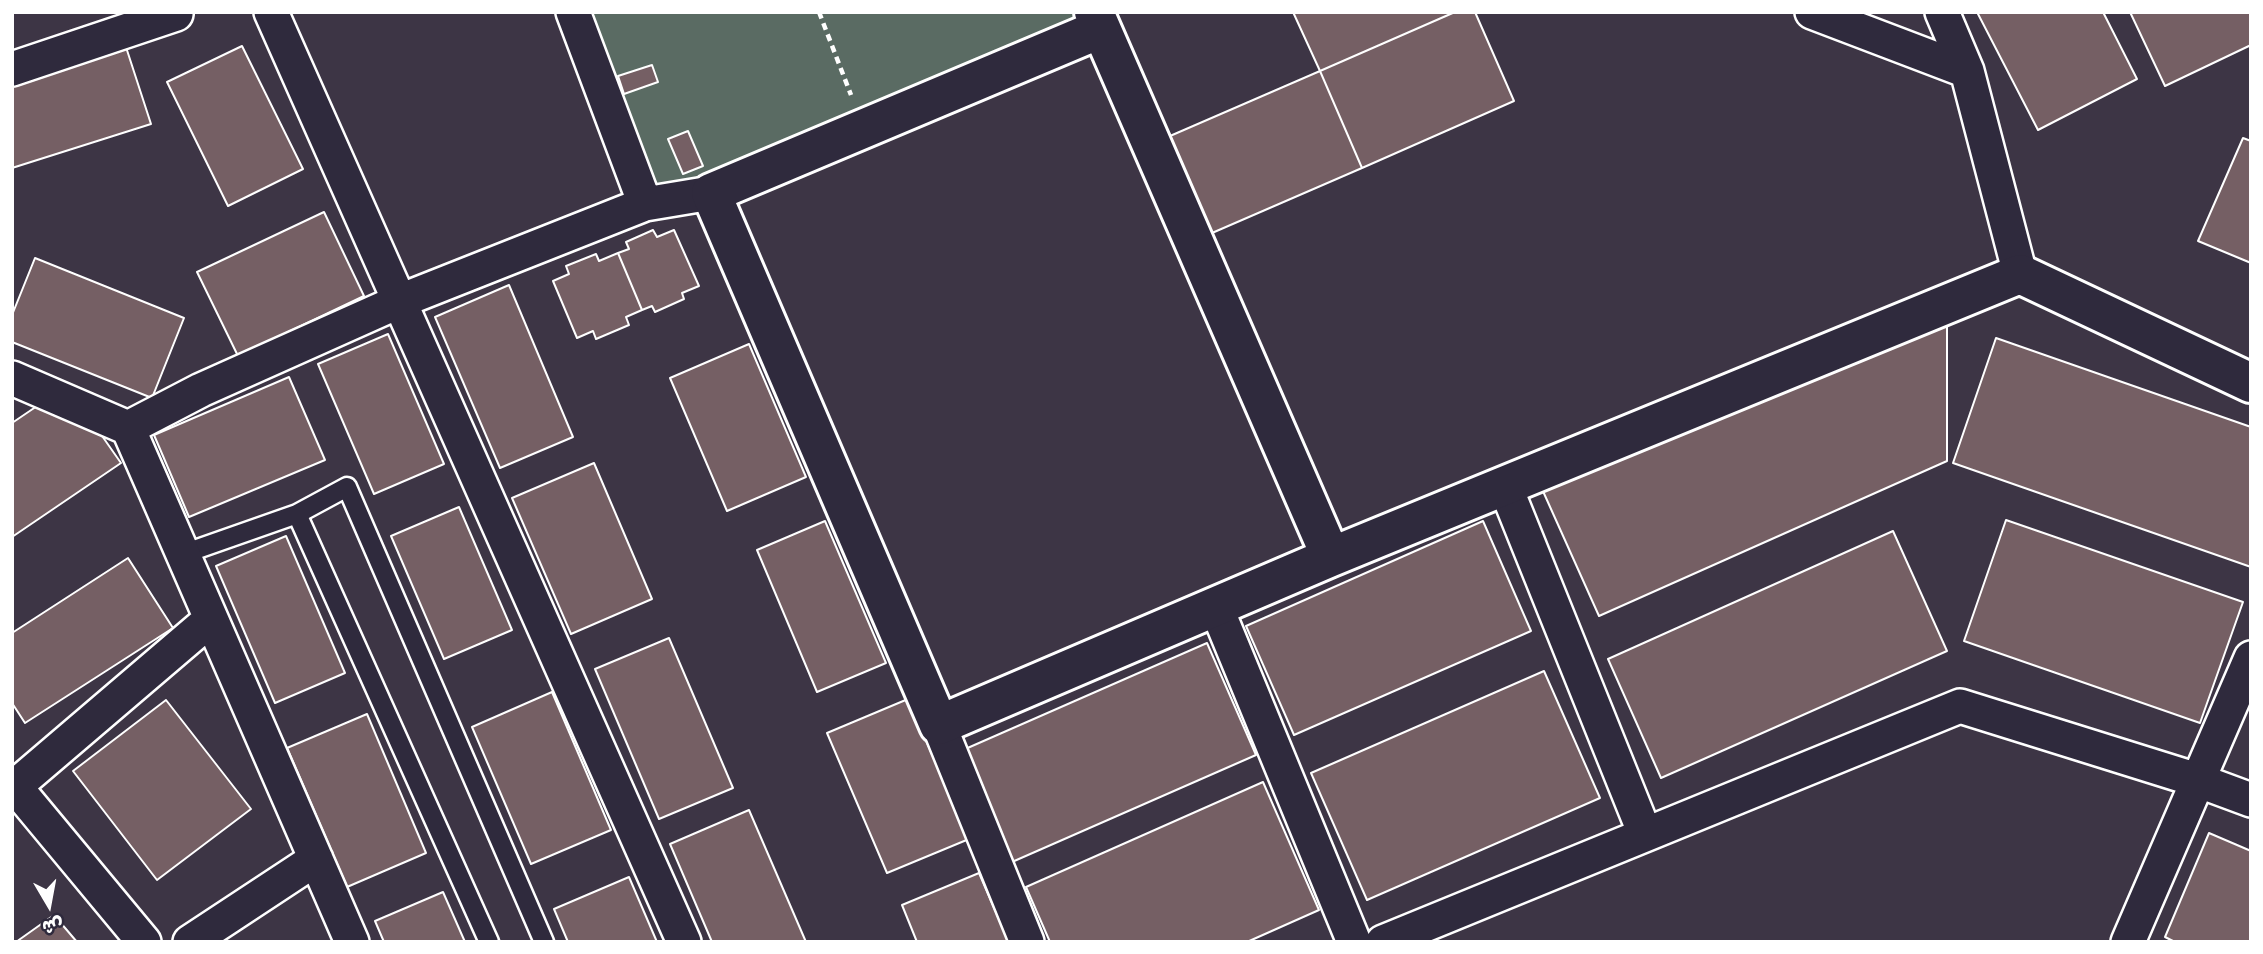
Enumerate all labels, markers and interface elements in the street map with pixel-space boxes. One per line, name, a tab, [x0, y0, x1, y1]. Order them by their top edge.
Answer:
north arrow	[14, 870, 84, 940]
text: ش	[40, 913, 65, 938]

